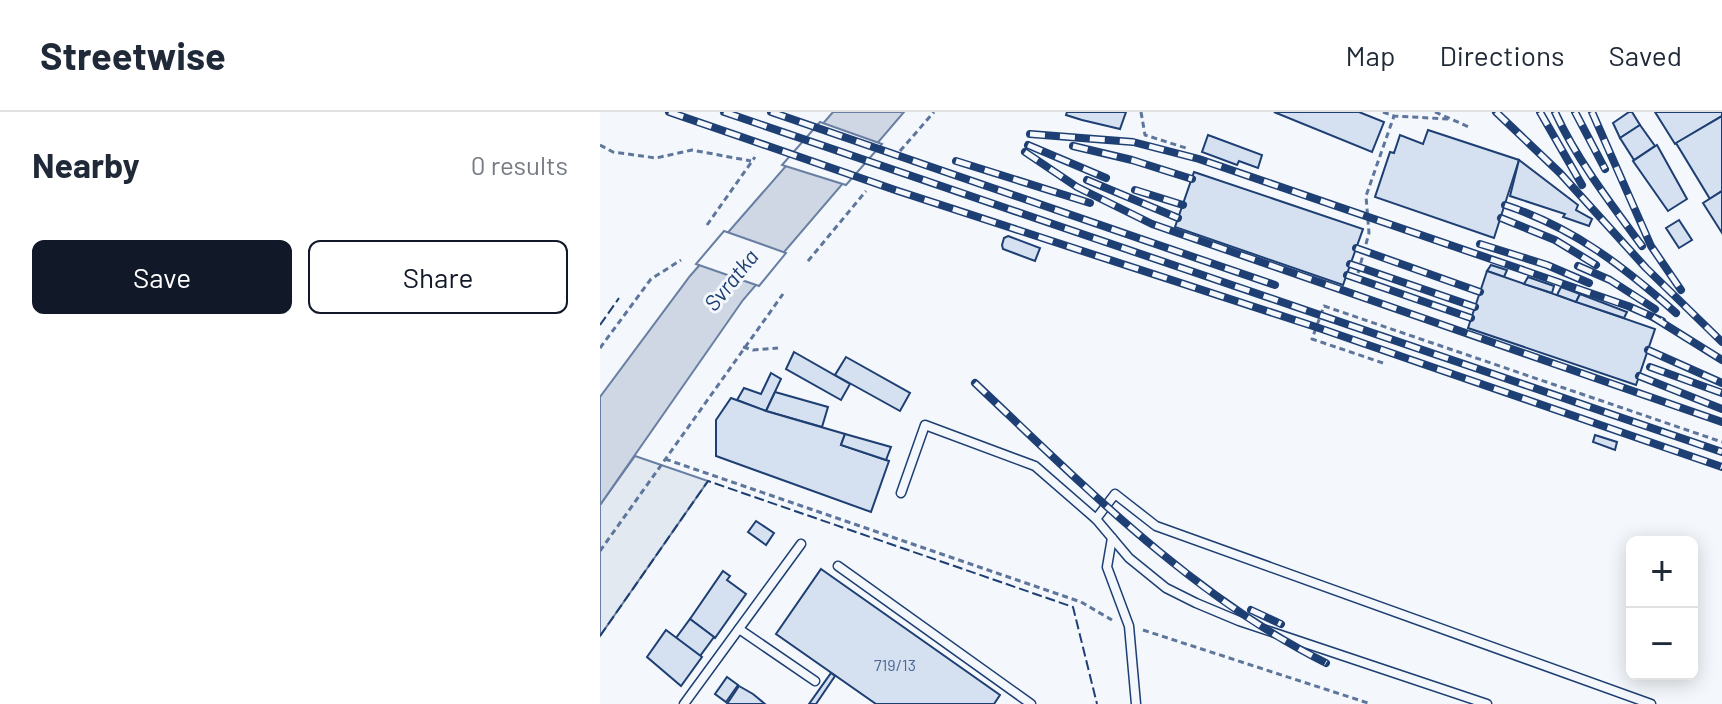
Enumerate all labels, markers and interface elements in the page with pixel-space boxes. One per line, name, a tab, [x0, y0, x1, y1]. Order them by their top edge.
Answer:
text: Streetwise	[40, 32, 226, 78]
text: Map	[1346, 38, 1395, 72]
text: Directions	[1439, 38, 1565, 72]
text: Saved	[1609, 38, 1682, 72]
text: Nearby	[32, 144, 140, 185]
text: 0 results	[471, 149, 568, 180]
button: Save	[32, 240, 292, 314]
button: Share	[308, 240, 568, 314]
water label: Svratka	[698, 243, 763, 315]
map controls	[1626, 536, 1698, 680]
button: +	[1626, 536, 1698, 608]
button: −	[1626, 608, 1698, 680]
house number: 719/13	[874, 655, 916, 674]

